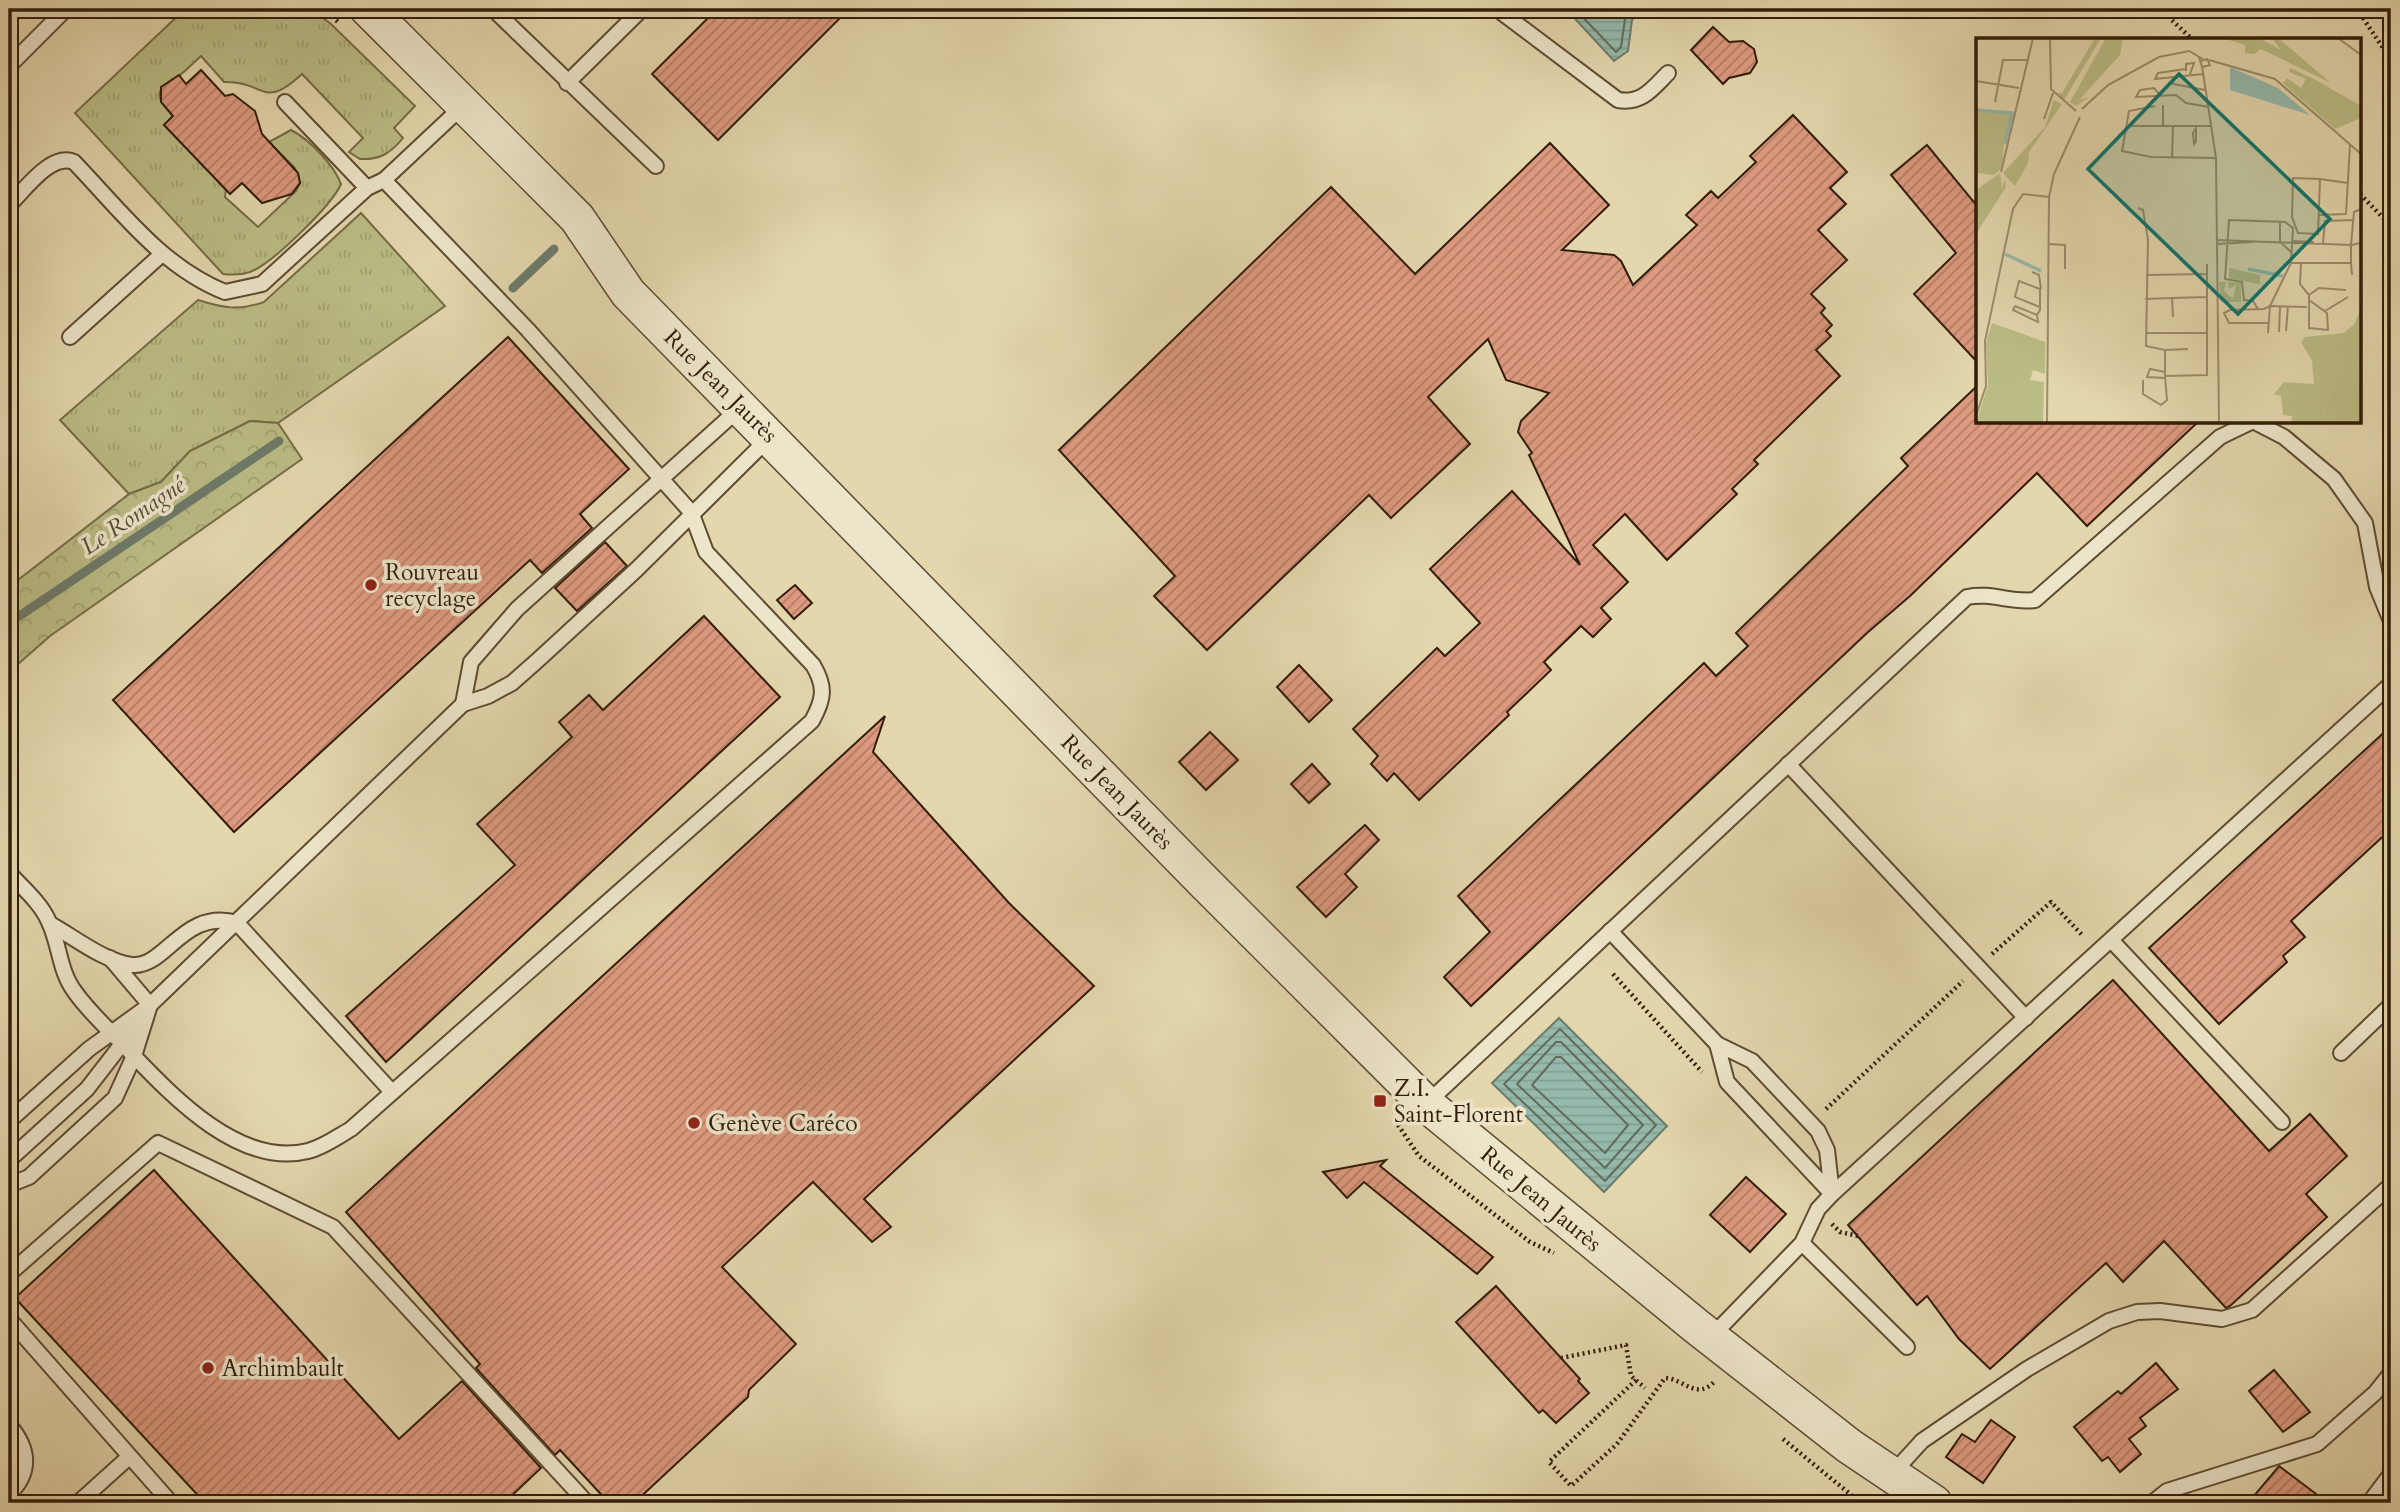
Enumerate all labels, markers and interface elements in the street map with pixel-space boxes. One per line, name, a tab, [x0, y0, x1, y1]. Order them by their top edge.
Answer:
inset map	[1976, 38, 2362, 424]
street label: Rue Jean Jaurès	[657, 322, 785, 450]
water label: Le Romagné	[74, 468, 193, 563]
place label: Rouvreau recyclage	[385, 557, 479, 614]
marker: Rouvreau recyclage	[363, 577, 379, 593]
street label: Rue Jean Jaurès	[1054, 727, 1180, 857]
place label: Z.I. Saint-Florent	[1394, 1073, 1523, 1130]
marker: Z.I. Saint-Florent	[1372, 1093, 1388, 1109]
place label: Genève Caréco	[708, 1108, 858, 1139]
marker: Genève Caréco	[686, 1115, 702, 1131]
street label: Rue Jean Jaurès	[1474, 1139, 1608, 1259]
place label: Archimbault	[222, 1353, 344, 1384]
marker: Archimbault	[200, 1360, 216, 1376]

